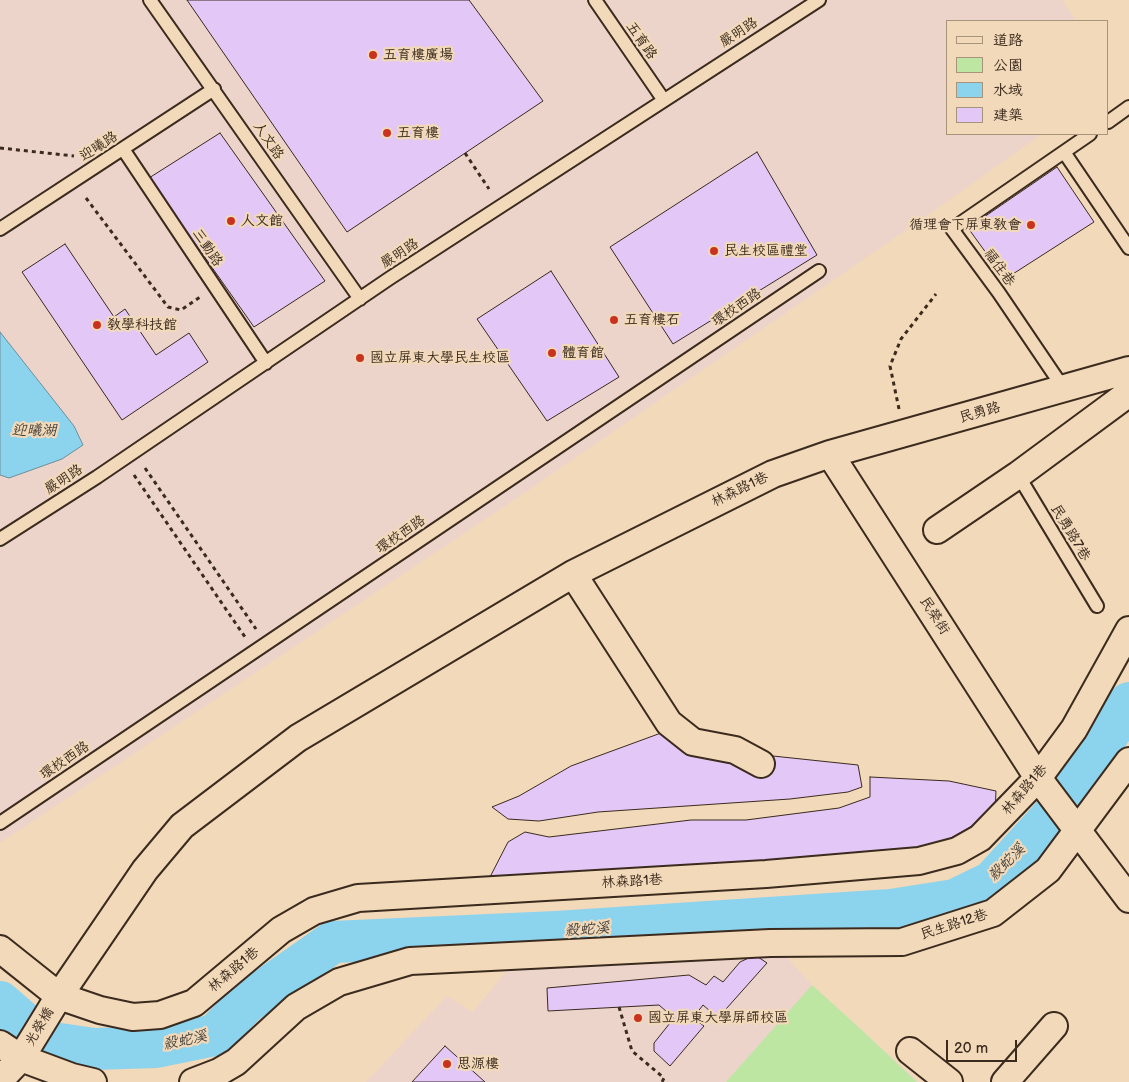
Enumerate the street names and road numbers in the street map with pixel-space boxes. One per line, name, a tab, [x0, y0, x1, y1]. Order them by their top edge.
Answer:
street label: 嚴明路	[717, 15, 761, 51]
street label: 五育路	[622, 19, 660, 63]
street label: 人文路	[249, 119, 287, 163]
street label: 迎曦路	[77, 129, 121, 165]
street label: 三動路	[188, 226, 226, 270]
street label: 嚴明路	[378, 236, 422, 272]
street label: 福住巷	[980, 246, 1018, 290]
street label: 環校西路	[709, 285, 765, 331]
street label: 民勇路	[957, 399, 1003, 427]
street label: 嚴明路	[42, 462, 86, 498]
street label: 林森路1巷	[709, 469, 771, 511]
street label: 民勇路7巷	[1047, 502, 1093, 564]
street label: 環校西路	[373, 512, 429, 558]
street label: 民榮街	[916, 594, 952, 638]
street label: 環校西路	[37, 738, 93, 784]
street label: 林森路1巷	[999, 761, 1051, 819]
street label: 林森路1巷	[601, 872, 663, 892]
street label: 民生路12巷	[918, 906, 990, 944]
street label: 林森路1巷	[205, 944, 263, 996]
street label: 光榮橋	[22, 1005, 58, 1049]

